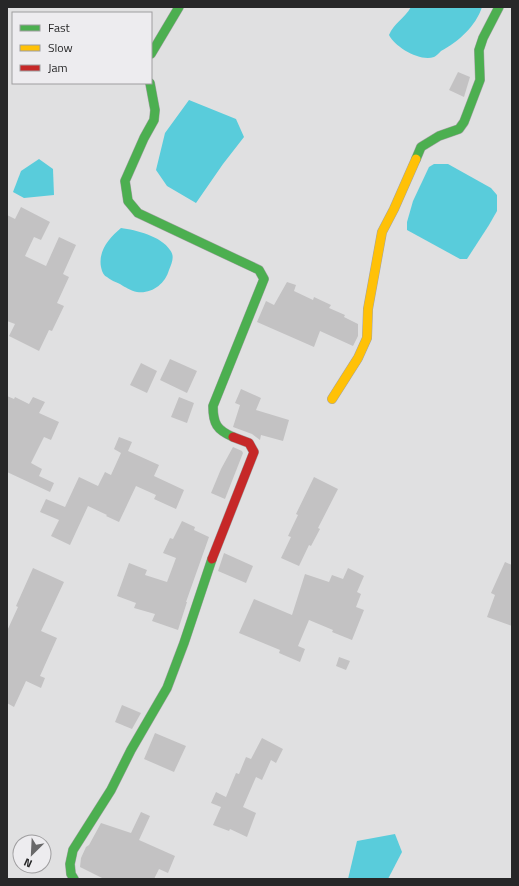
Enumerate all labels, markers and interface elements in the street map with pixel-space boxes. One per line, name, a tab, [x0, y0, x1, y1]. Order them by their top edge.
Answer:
legend	[12, 12, 152, 84]
text: Fast	[48, 18, 71, 37]
text: Slow	[48, 38, 73, 57]
text: Jam	[48, 58, 68, 77]
north arrow	[12, 834, 52, 874]
text: N	[21, 854, 35, 872]

